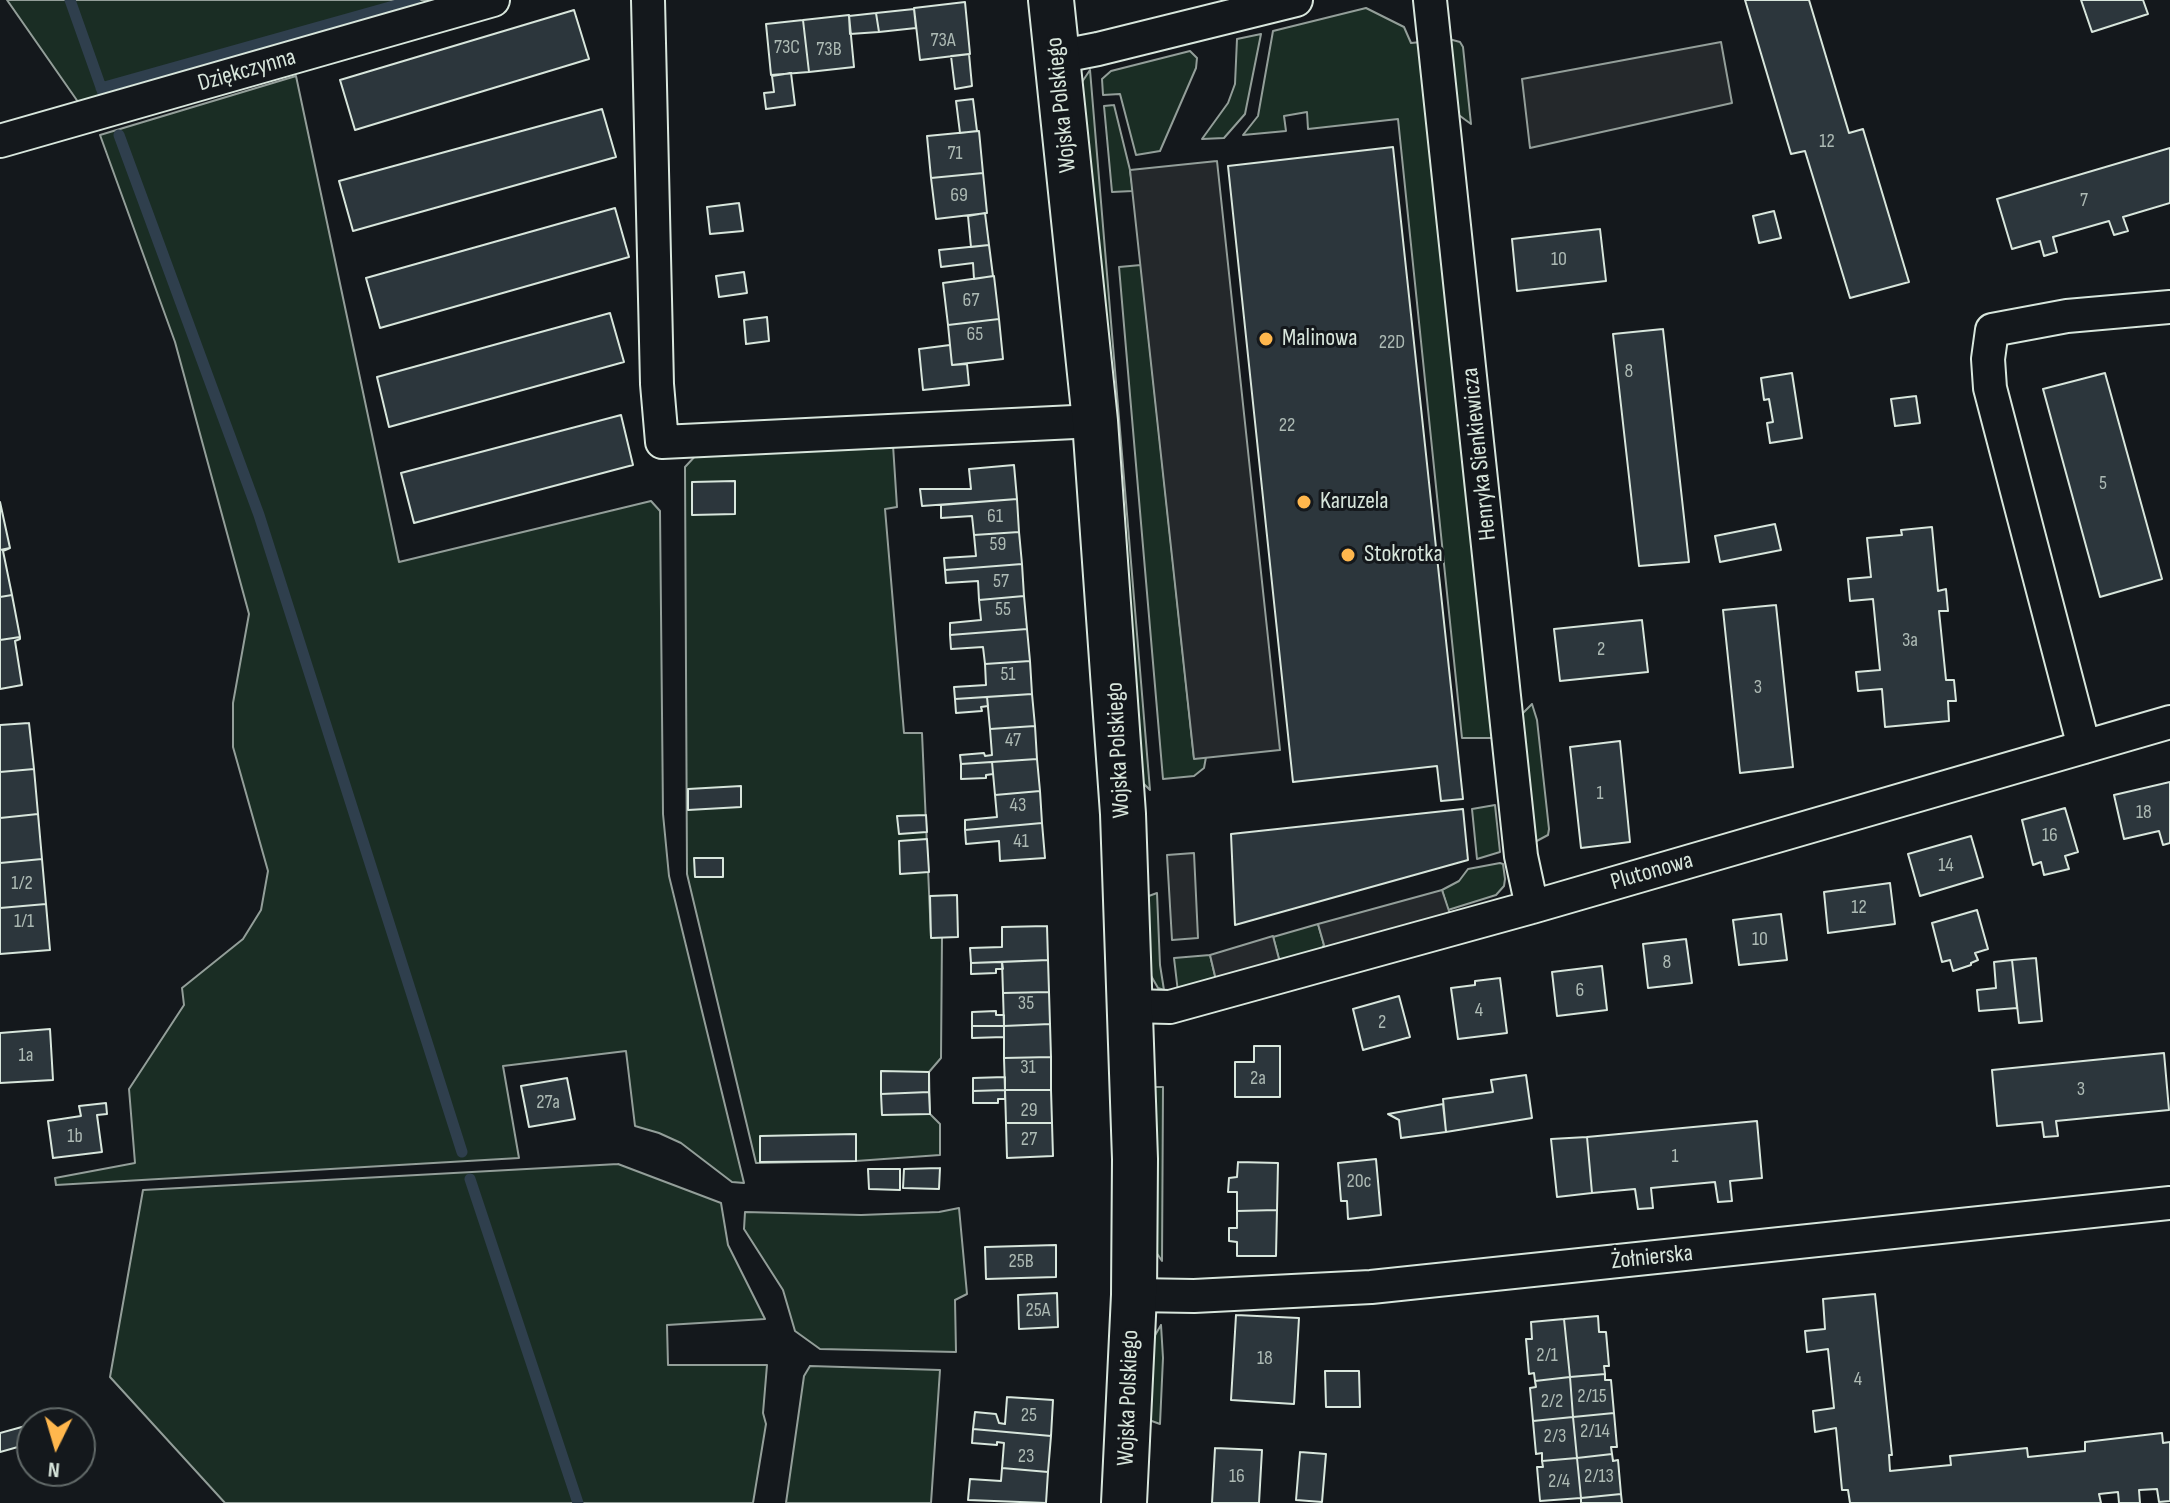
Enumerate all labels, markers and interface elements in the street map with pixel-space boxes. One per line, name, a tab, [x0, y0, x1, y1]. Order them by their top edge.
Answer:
house number: 73A	[931, 29, 955, 53]
house number: 73C	[774, 36, 800, 60]
street label: Wojska Polskiego	[1041, 36, 1083, 174]
house number: 73B	[816, 38, 842, 62]
street label: Dziękczynna	[195, 43, 299, 99]
house number: 12	[1819, 130, 1835, 154]
house number: 71	[947, 142, 963, 166]
house number: 69	[950, 184, 968, 208]
house number: 7	[2080, 189, 2088, 213]
house number: 10	[1551, 248, 1567, 272]
house number: 67	[963, 289, 979, 313]
house number: 65	[967, 323, 983, 347]
place label: Malinowa	[1282, 325, 1357, 353]
marker: Malinowa	[1257, 330, 1275, 348]
house number: 22D	[1379, 331, 1405, 355]
house number: 8	[1625, 360, 1633, 384]
street label: Henryka Sienkiewicza	[1457, 366, 1503, 542]
house number: 22	[1279, 414, 1295, 438]
house number: 5	[2099, 472, 2107, 496]
place label: Karuzela	[1320, 488, 1389, 516]
marker: Karuzela	[1295, 493, 1313, 511]
house number: 61	[987, 505, 1003, 529]
house number: 59	[990, 533, 1006, 557]
place label: Stokrotka	[1364, 541, 1443, 569]
marker: Stokrotka	[1339, 546, 1357, 564]
house number: 57	[993, 570, 1009, 594]
house number: 55	[995, 598, 1011, 622]
house number: 3a	[1902, 629, 1918, 653]
house number: 2	[1597, 638, 1605, 662]
house number: 51	[1000, 663, 1016, 687]
house number: 3	[1754, 676, 1762, 700]
street label: Wojska Polskiego	[1101, 681, 1137, 819]
house number: 47	[1005, 729, 1021, 753]
house number: 1	[1597, 782, 1603, 806]
house number: 43	[1010, 794, 1026, 818]
house number: 18	[2136, 801, 2152, 825]
house number: 16	[2042, 824, 2058, 848]
house number: 41	[1013, 830, 1029, 854]
street label: Plutonowa	[1608, 847, 1696, 897]
house number: 14	[1938, 854, 1954, 878]
house number: 1/2	[11, 872, 33, 896]
house number: 12	[1851, 896, 1867, 920]
house number: 1/1	[14, 910, 34, 934]
house number: 10	[1752, 928, 1768, 952]
house number: 8	[1663, 951, 1671, 975]
house number: 6	[1576, 979, 1584, 1003]
house number: 35	[1018, 992, 1034, 1016]
house number: 4	[1475, 999, 1483, 1023]
house number: 2	[1378, 1011, 1386, 1035]
house number: 1a	[19, 1044, 33, 1068]
house number: 31	[1020, 1056, 1036, 1080]
house number: 2a	[1250, 1067, 1266, 1091]
house number: 3	[2077, 1078, 2085, 1102]
house number: 27a	[536, 1091, 560, 1115]
house number: 29	[1020, 1099, 1038, 1123]
house number: 1b	[67, 1125, 83, 1149]
house number: 27	[1021, 1128, 1037, 1152]
house number: 1	[1672, 1145, 1678, 1169]
house number: 20c	[1346, 1170, 1372, 1194]
street label: Żołnierska	[1610, 1239, 1694, 1277]
house number: 25B	[1008, 1250, 1034, 1274]
house number: 25A	[1026, 1299, 1050, 1323]
street label: Wojska Polskiego	[1112, 1329, 1146, 1467]
house number: 2/1	[1536, 1344, 1558, 1368]
house number: 18	[1257, 1347, 1273, 1371]
house number: 4	[1854, 1368, 1862, 1392]
house number: 2/15	[1577, 1385, 1607, 1409]
house number: 2/2	[1541, 1390, 1563, 1414]
house number: 25	[1021, 1404, 1037, 1428]
north arrow	[16, 1407, 96, 1487]
house number: 2/14	[1580, 1420, 1610, 1444]
house number: 2/3	[1544, 1425, 1566, 1449]
house number: 23	[1018, 1445, 1034, 1469]
text: N	[47, 1455, 61, 1483]
house number: 16	[1229, 1465, 1245, 1489]
house number: 2/13	[1584, 1465, 1614, 1489]
house number: 2/4	[1548, 1470, 1570, 1494]

